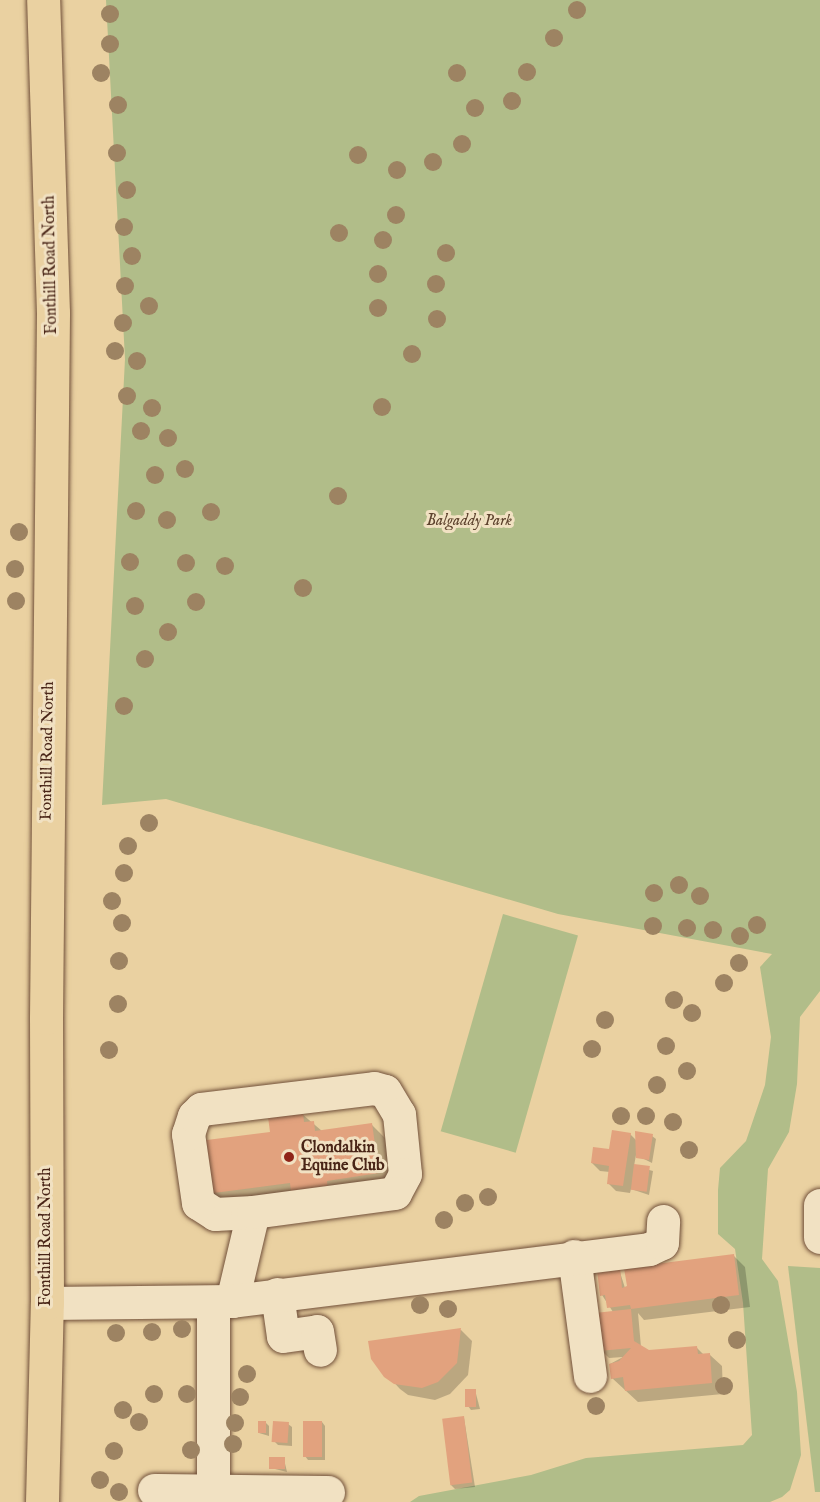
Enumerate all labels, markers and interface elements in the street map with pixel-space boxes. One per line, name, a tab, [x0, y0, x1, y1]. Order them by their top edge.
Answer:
street label: Fonthill Road North	[40, 195, 62, 335]
park label: Balgaddy Park	[426, 511, 512, 531]
street label: Fonthill Road North	[37, 681, 59, 821]
place label: Clondalkin Equine Club	[301, 1138, 385, 1176]
marker: Clondalkin Equine Club	[282, 1150, 296, 1164]
street label: Fonthill Road North	[36, 1167, 56, 1307]

